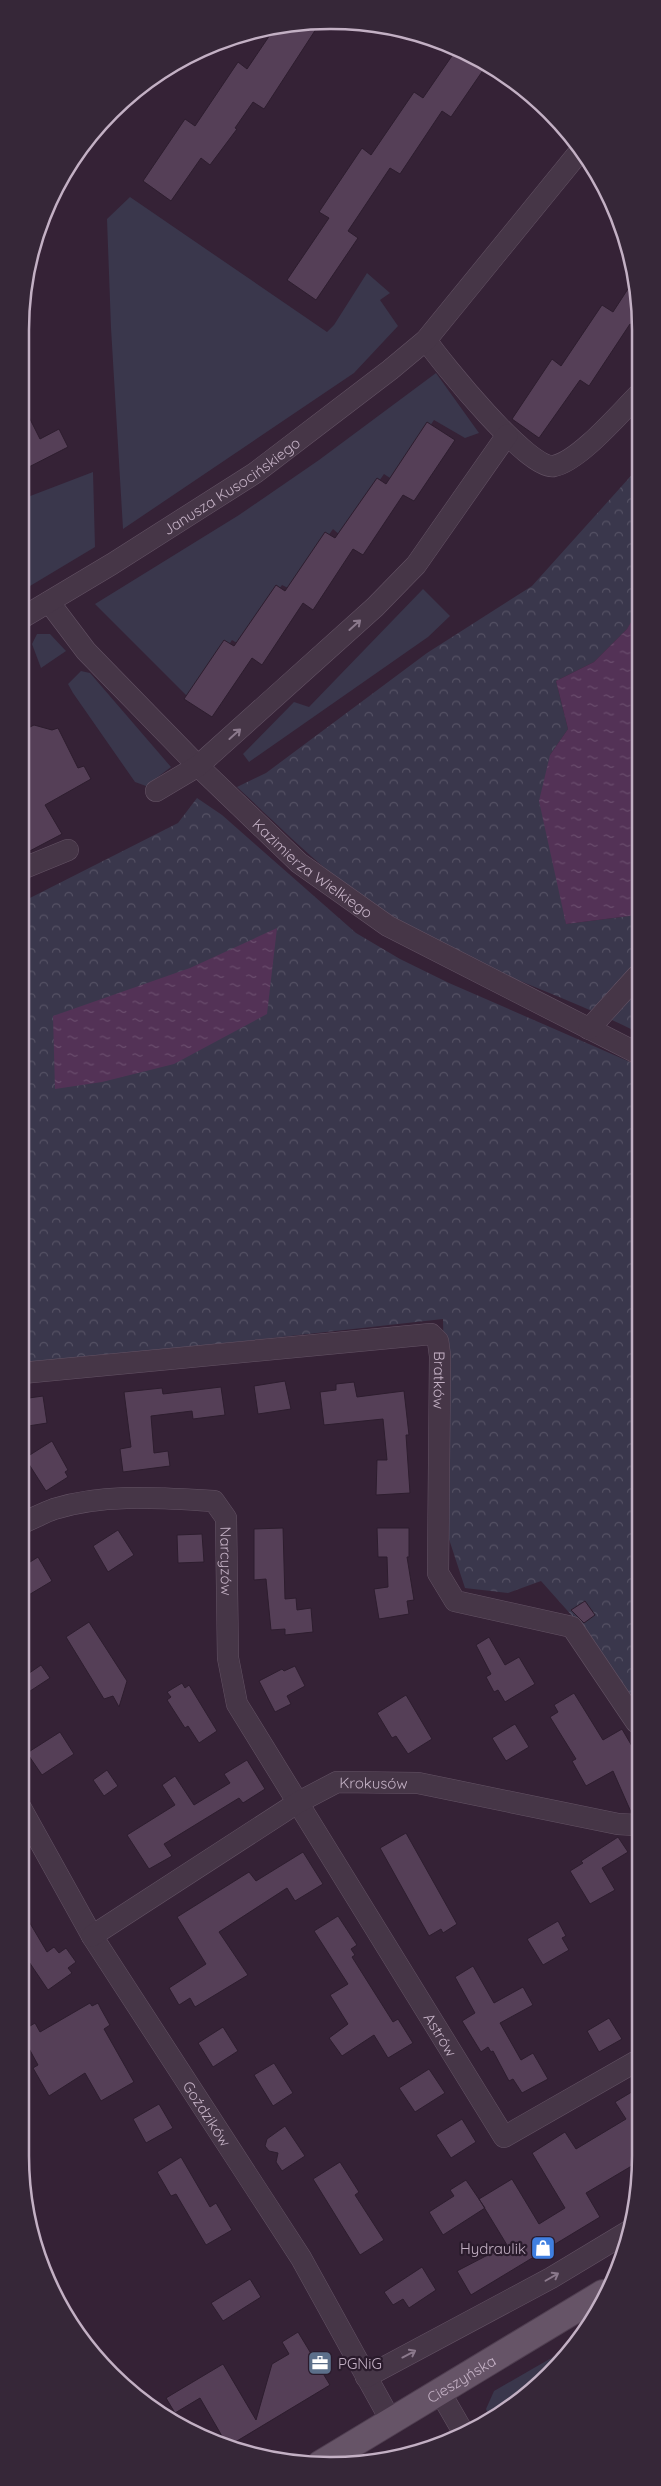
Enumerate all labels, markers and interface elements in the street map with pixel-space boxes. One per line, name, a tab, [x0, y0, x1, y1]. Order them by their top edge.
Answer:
street label: Janusza Kusocińskiego	[159, 433, 304, 539]
one-way arrow	[349, 619, 362, 631]
one-way arrow	[229, 728, 242, 740]
street label: Kazimierza Wielkiego	[249, 814, 377, 922]
street label: Bratków	[430, 1351, 450, 1409]
street label: Narcyzów	[217, 1526, 237, 1596]
street label: Krokusów	[339, 1773, 408, 1792]
street label: Astrów	[420, 2009, 461, 2060]
street label: Goździków	[179, 2077, 235, 2150]
shop icon: Hydraulik	[530, 2235, 556, 2261]
place label: Hydraulik	[460, 2239, 526, 2258]
one-way arrow	[545, 2271, 559, 2281]
one-way arrow	[401, 2348, 416, 2358]
office icon: PGNiG	[307, 2350, 333, 2376]
street label: Cieszyńska	[423, 2351, 499, 2407]
place label: PGNiG	[338, 2354, 382, 2373]

